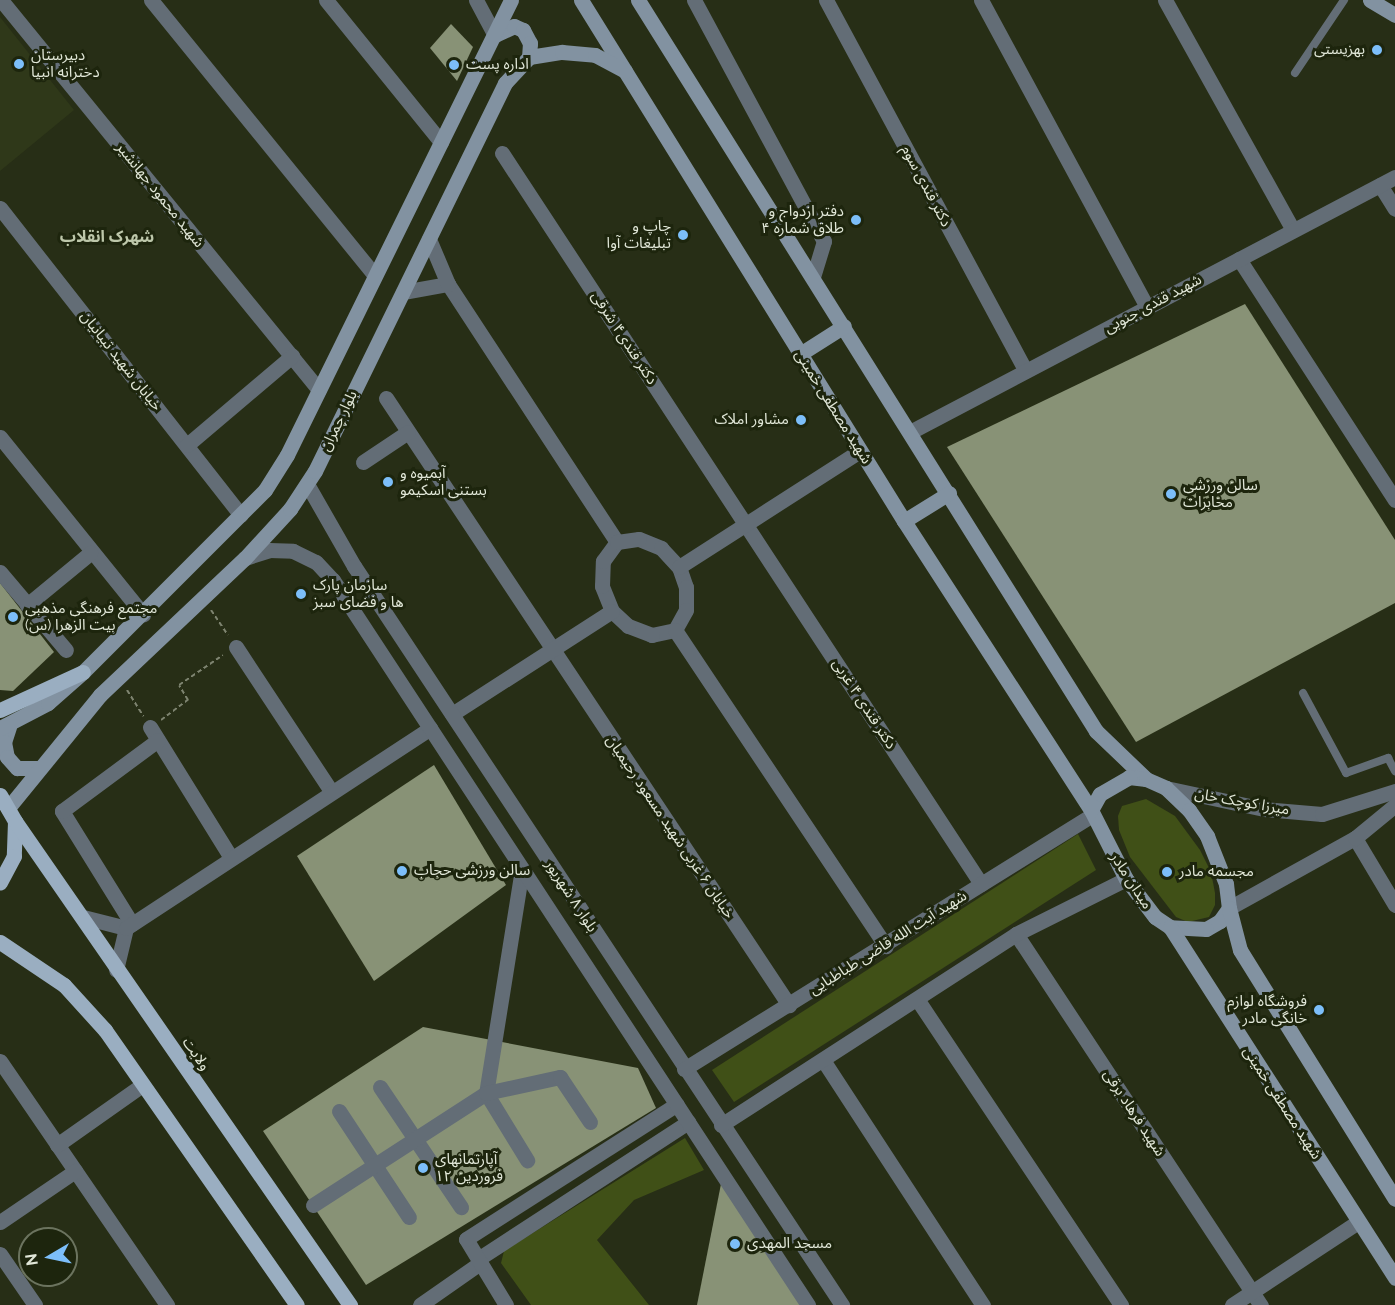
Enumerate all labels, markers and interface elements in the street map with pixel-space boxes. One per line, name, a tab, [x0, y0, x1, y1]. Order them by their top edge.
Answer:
place label: بهزیستی	[1314, 41, 1365, 59]
marker: بهزیستی	[1370, 43, 1384, 57]
place label: دبیرستان دخترانه انبیا	[31, 46, 100, 81]
place label: اداره پست	[466, 56, 529, 74]
marker: دبیرستان دخترانه انبیا	[12, 57, 26, 71]
marker: اداره پست	[447, 58, 461, 72]
street label: شهید محمود جهانشیر	[112, 139, 208, 251]
street label: دکتر قندی سوم	[897, 142, 955, 230]
place label: دفتر ازدواج و طلاق شماره ۴	[761, 202, 844, 237]
marker: دفتر ازدواج و طلاق شماره ۴	[849, 213, 863, 227]
place label: چاپ و تبلیغات آوا	[607, 217, 671, 252]
district label: شهرک انقلاب	[60, 227, 154, 247]
marker: چاپ و تبلیغات آوا	[676, 228, 690, 242]
street label: شهید قندی جنوبی	[1101, 271, 1205, 337]
street label: دکتر قندی۴ شرقی	[587, 288, 661, 388]
street label: خیابان شهید تبیانیان	[76, 307, 166, 415]
street label: شهید مصطفی خمینی	[791, 347, 875, 467]
street label: بلوار چمران	[317, 388, 361, 454]
place label: مشاور املاک	[714, 411, 789, 429]
marker: مشاور املاک	[794, 413, 808, 427]
place label: آبمیوه و بستنی اسکیمو	[400, 464, 487, 499]
marker: آبمیوه و بستنی اسکیمو	[381, 475, 395, 489]
place label: سالن ورزشی مخابرات	[1183, 476, 1258, 511]
marker: سالن ورزشی مخابرات	[1164, 487, 1178, 501]
place label: سازمان پارک ها و فضای سبز	[313, 576, 404, 611]
marker: سازمان پارک ها و فضای سبز	[294, 587, 308, 601]
place label: مجتمع فرهنگی مذهبی بیت الزهرا (س)	[25, 599, 157, 634]
marker: مجتمع فرهنگی مذهبی بیت الزهرا (س)	[6, 610, 20, 624]
street label: دکتر قندی ۴ غربی	[828, 655, 900, 753]
street label: خیابان ۶ غربی شهید مسعود رحیمیان	[602, 732, 738, 922]
street label: میرزا کوچک خان	[1193, 785, 1291, 819]
street label: میدان مادر	[1106, 849, 1156, 913]
street label: بلوار ۸ شهریور	[541, 856, 601, 936]
place label: سالن ورزشی حجاب	[414, 862, 530, 880]
place label: مجسمه مادر	[1179, 863, 1254, 881]
marker: سالن ورزشی حجاب	[395, 864, 409, 878]
marker: مجسمه مادر	[1160, 865, 1174, 879]
street label: شهید آیت الله قاضی طباطبایی	[806, 887, 970, 999]
place label: فروشگاه لوازم خانگی مادر	[1227, 992, 1307, 1027]
marker: فروشگاه لوازم خانگی مادر	[1312, 1003, 1326, 1017]
street label: ولایت	[178, 1034, 214, 1074]
street label: شهید مصطفی خمینی	[1239, 1043, 1325, 1163]
street label: شهید فرهاد برقی	[1099, 1066, 1169, 1160]
place label: آپارتمانهای ۱۲ فروردین	[435, 1150, 503, 1185]
marker: آپارتمانهای ۱۲ فروردین	[416, 1161, 430, 1175]
north arrow	[18, 1227, 78, 1287]
place label: مسجد المهدی	[747, 1235, 832, 1253]
marker: مسجد المهدی	[728, 1237, 742, 1251]
text: N	[21, 1252, 42, 1267]

